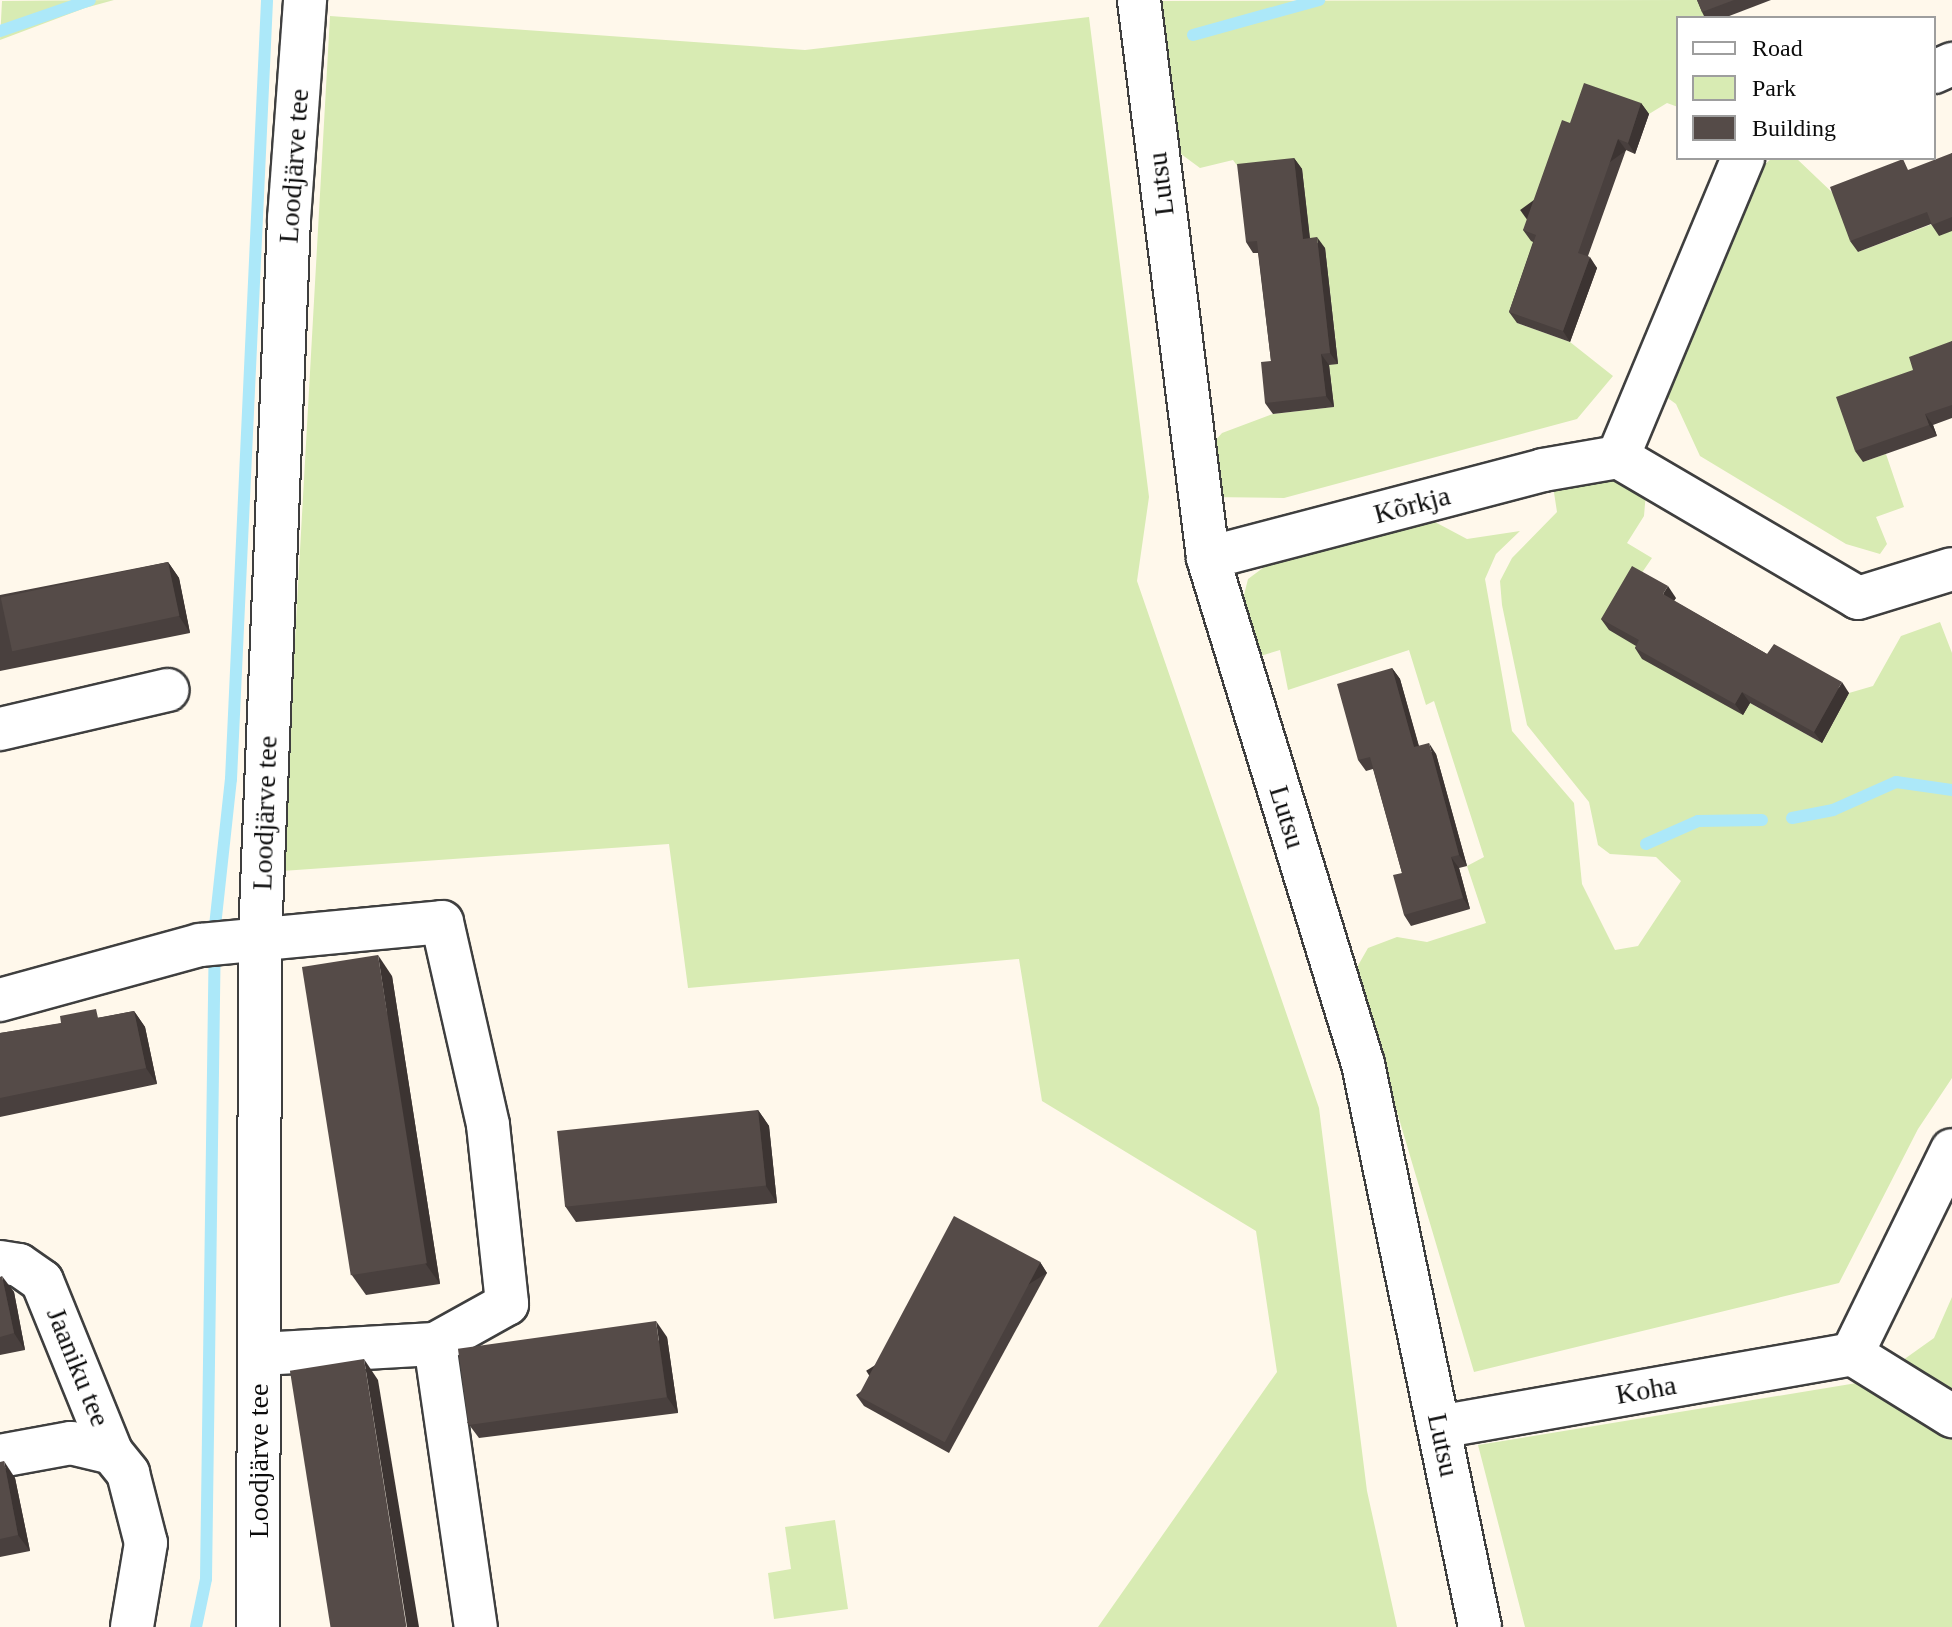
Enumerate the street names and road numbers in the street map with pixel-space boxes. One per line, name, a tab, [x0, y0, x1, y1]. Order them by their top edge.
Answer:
street label: Loodjärve tee	[272, 88, 316, 244]
street label: Lutsu	[1140, 150, 1182, 218]
street label: Kõrkja	[1370, 479, 1454, 531]
street label: Loodjärve tee	[246, 735, 284, 891]
street label: Lutsu	[1262, 782, 1312, 852]
street label: Jaaniku tee	[39, 1303, 117, 1431]
street label: Koha	[1613, 1368, 1679, 1412]
street label: Loodjärve tee	[242, 1384, 276, 1538]
street label: Lutsu	[1420, 1410, 1466, 1480]

